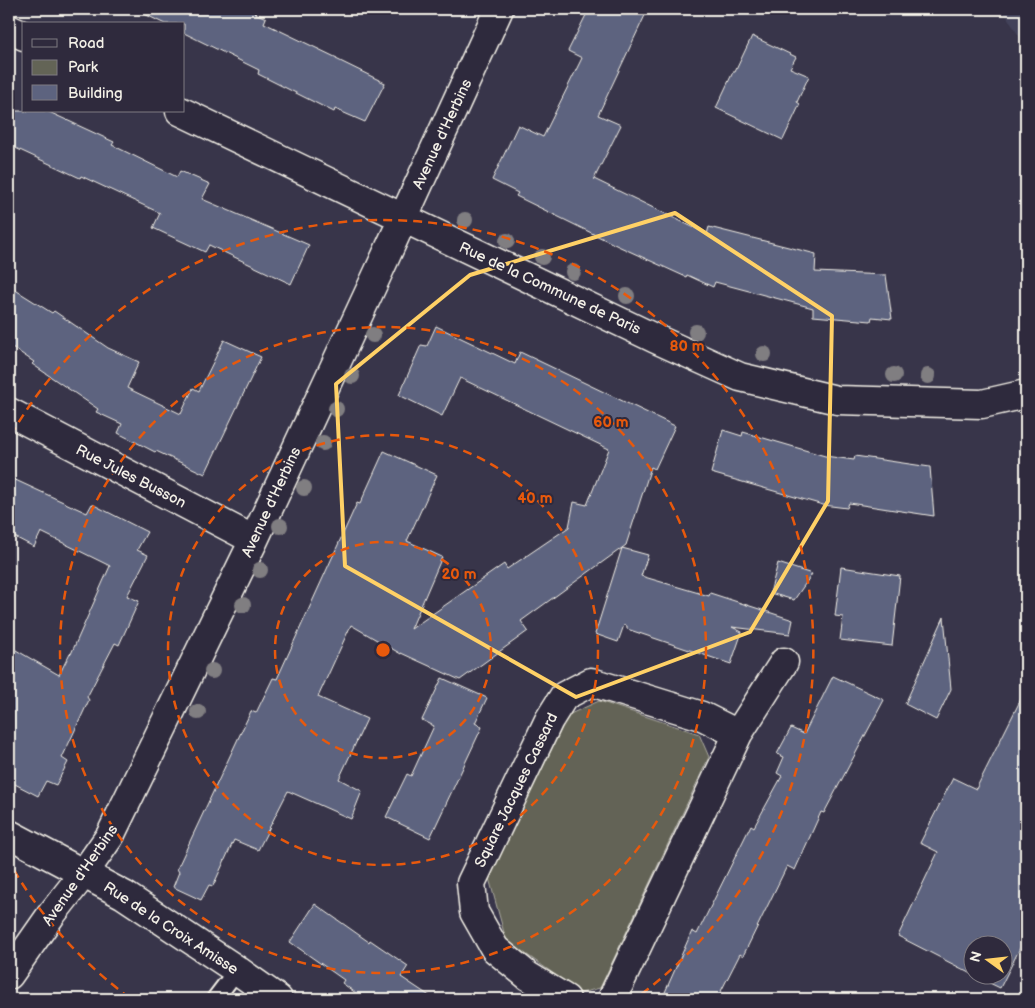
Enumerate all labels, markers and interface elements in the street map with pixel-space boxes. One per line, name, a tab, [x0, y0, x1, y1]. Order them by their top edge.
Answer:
legend	[22, 22, 185, 112]
text: Road	[68, 34, 104, 53]
text: Park	[68, 58, 99, 77]
street label: Avenue d'Herbins	[409, 76, 477, 192]
text: Building	[68, 84, 123, 103]
street label: Rue de la Commune de Paris	[456, 238, 644, 339]
text: 80 m	[669, 337, 705, 356]
text: 60 m	[593, 413, 629, 432]
street label: Rue Jules Busson	[72, 440, 189, 512]
street label: Avenue d'Herbins	[238, 444, 306, 560]
text: 40 m	[517, 489, 553, 508]
text: 20 m	[442, 565, 477, 584]
centre of rings	[374, 641, 392, 659]
street label: Square Jacques Cassard	[471, 710, 562, 871]
street label: Avenue d'Herbins	[38, 820, 123, 930]
street label: Rue de la Croix Amisse	[100, 878, 242, 979]
north arrow	[962, 936, 1012, 986]
text: N	[966, 949, 985, 964]

